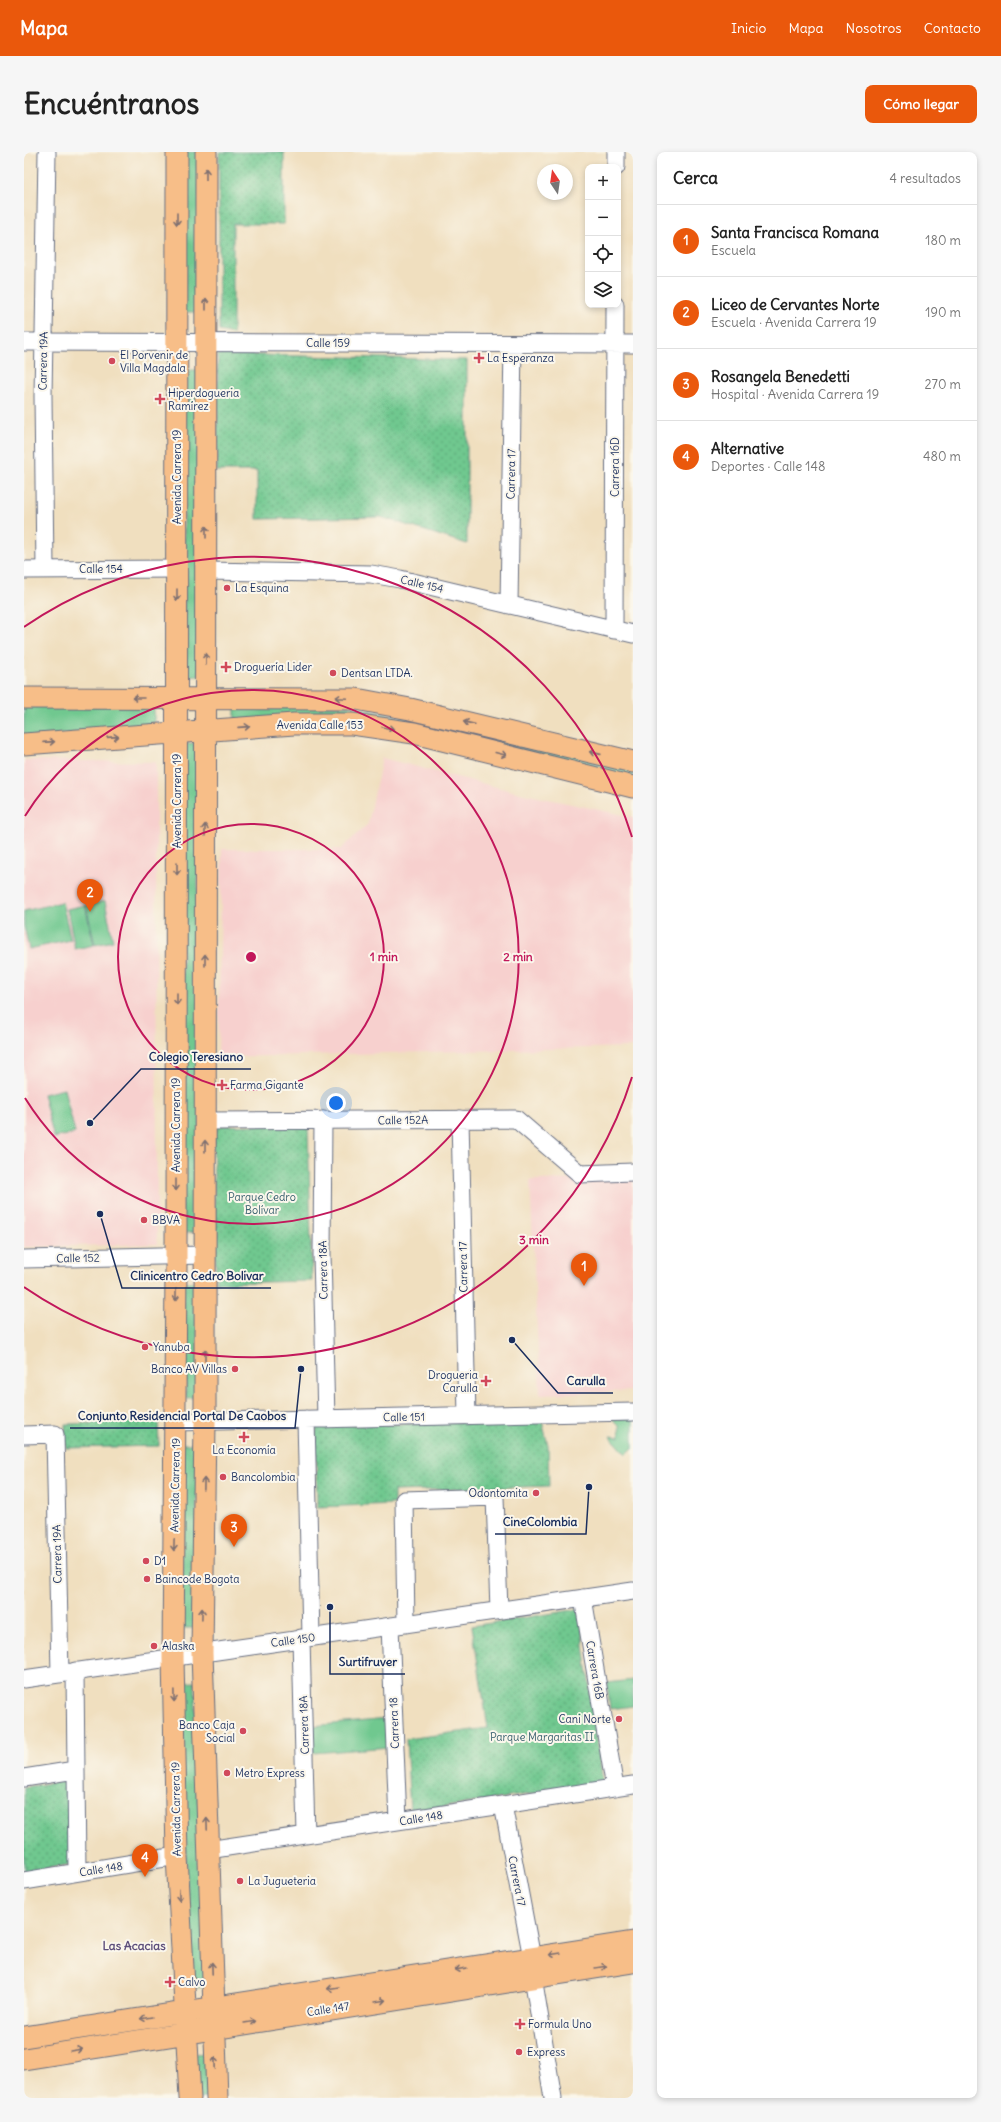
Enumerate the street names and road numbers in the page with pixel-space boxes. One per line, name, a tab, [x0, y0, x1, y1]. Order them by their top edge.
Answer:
street label: Carrera 19A	[35, 331, 51, 391]
street label: Calle 159	[306, 336, 350, 350]
street label: Avenida Carrera 19	[170, 430, 184, 524]
street label: Carrera 16D	[608, 437, 622, 497]
street label: Carrera 17	[504, 448, 518, 500]
street label: Calle 154	[79, 562, 123, 576]
street label: Calle 154	[399, 572, 445, 596]
street label: Avenida Calle 153	[277, 718, 363, 732]
street label: Avenida Carrera 19	[170, 754, 184, 848]
street label: Avenida Carrera 19	[169, 1078, 183, 1172]
street label: Calle 152A	[378, 1113, 428, 1127]
street label: Carrera 18A	[315, 1240, 331, 1300]
street label: Carrera 17	[456, 1241, 470, 1293]
street label: Calle 152	[56, 1251, 100, 1265]
street label: Calle 151	[383, 1410, 425, 1424]
street label: Avenida Carrera 19	[167, 1438, 183, 1532]
street label: Carrera 19A	[49, 1524, 65, 1584]
street label: Calle 150	[270, 1630, 316, 1650]
street label: Carrera 16B	[583, 1640, 607, 1700]
street label: Carrera 18A	[296, 1695, 312, 1755]
street label: Carrera 18	[386, 1697, 402, 1749]
street label: Avenida Carrera 19	[168, 1762, 184, 1856]
street label: Calle 148	[398, 1808, 444, 1828]
street label: Carrera 17	[505, 1855, 529, 1908]
street label: Calle 148	[78, 1859, 124, 1879]
street label: Calle 147	[306, 1999, 351, 2019]

